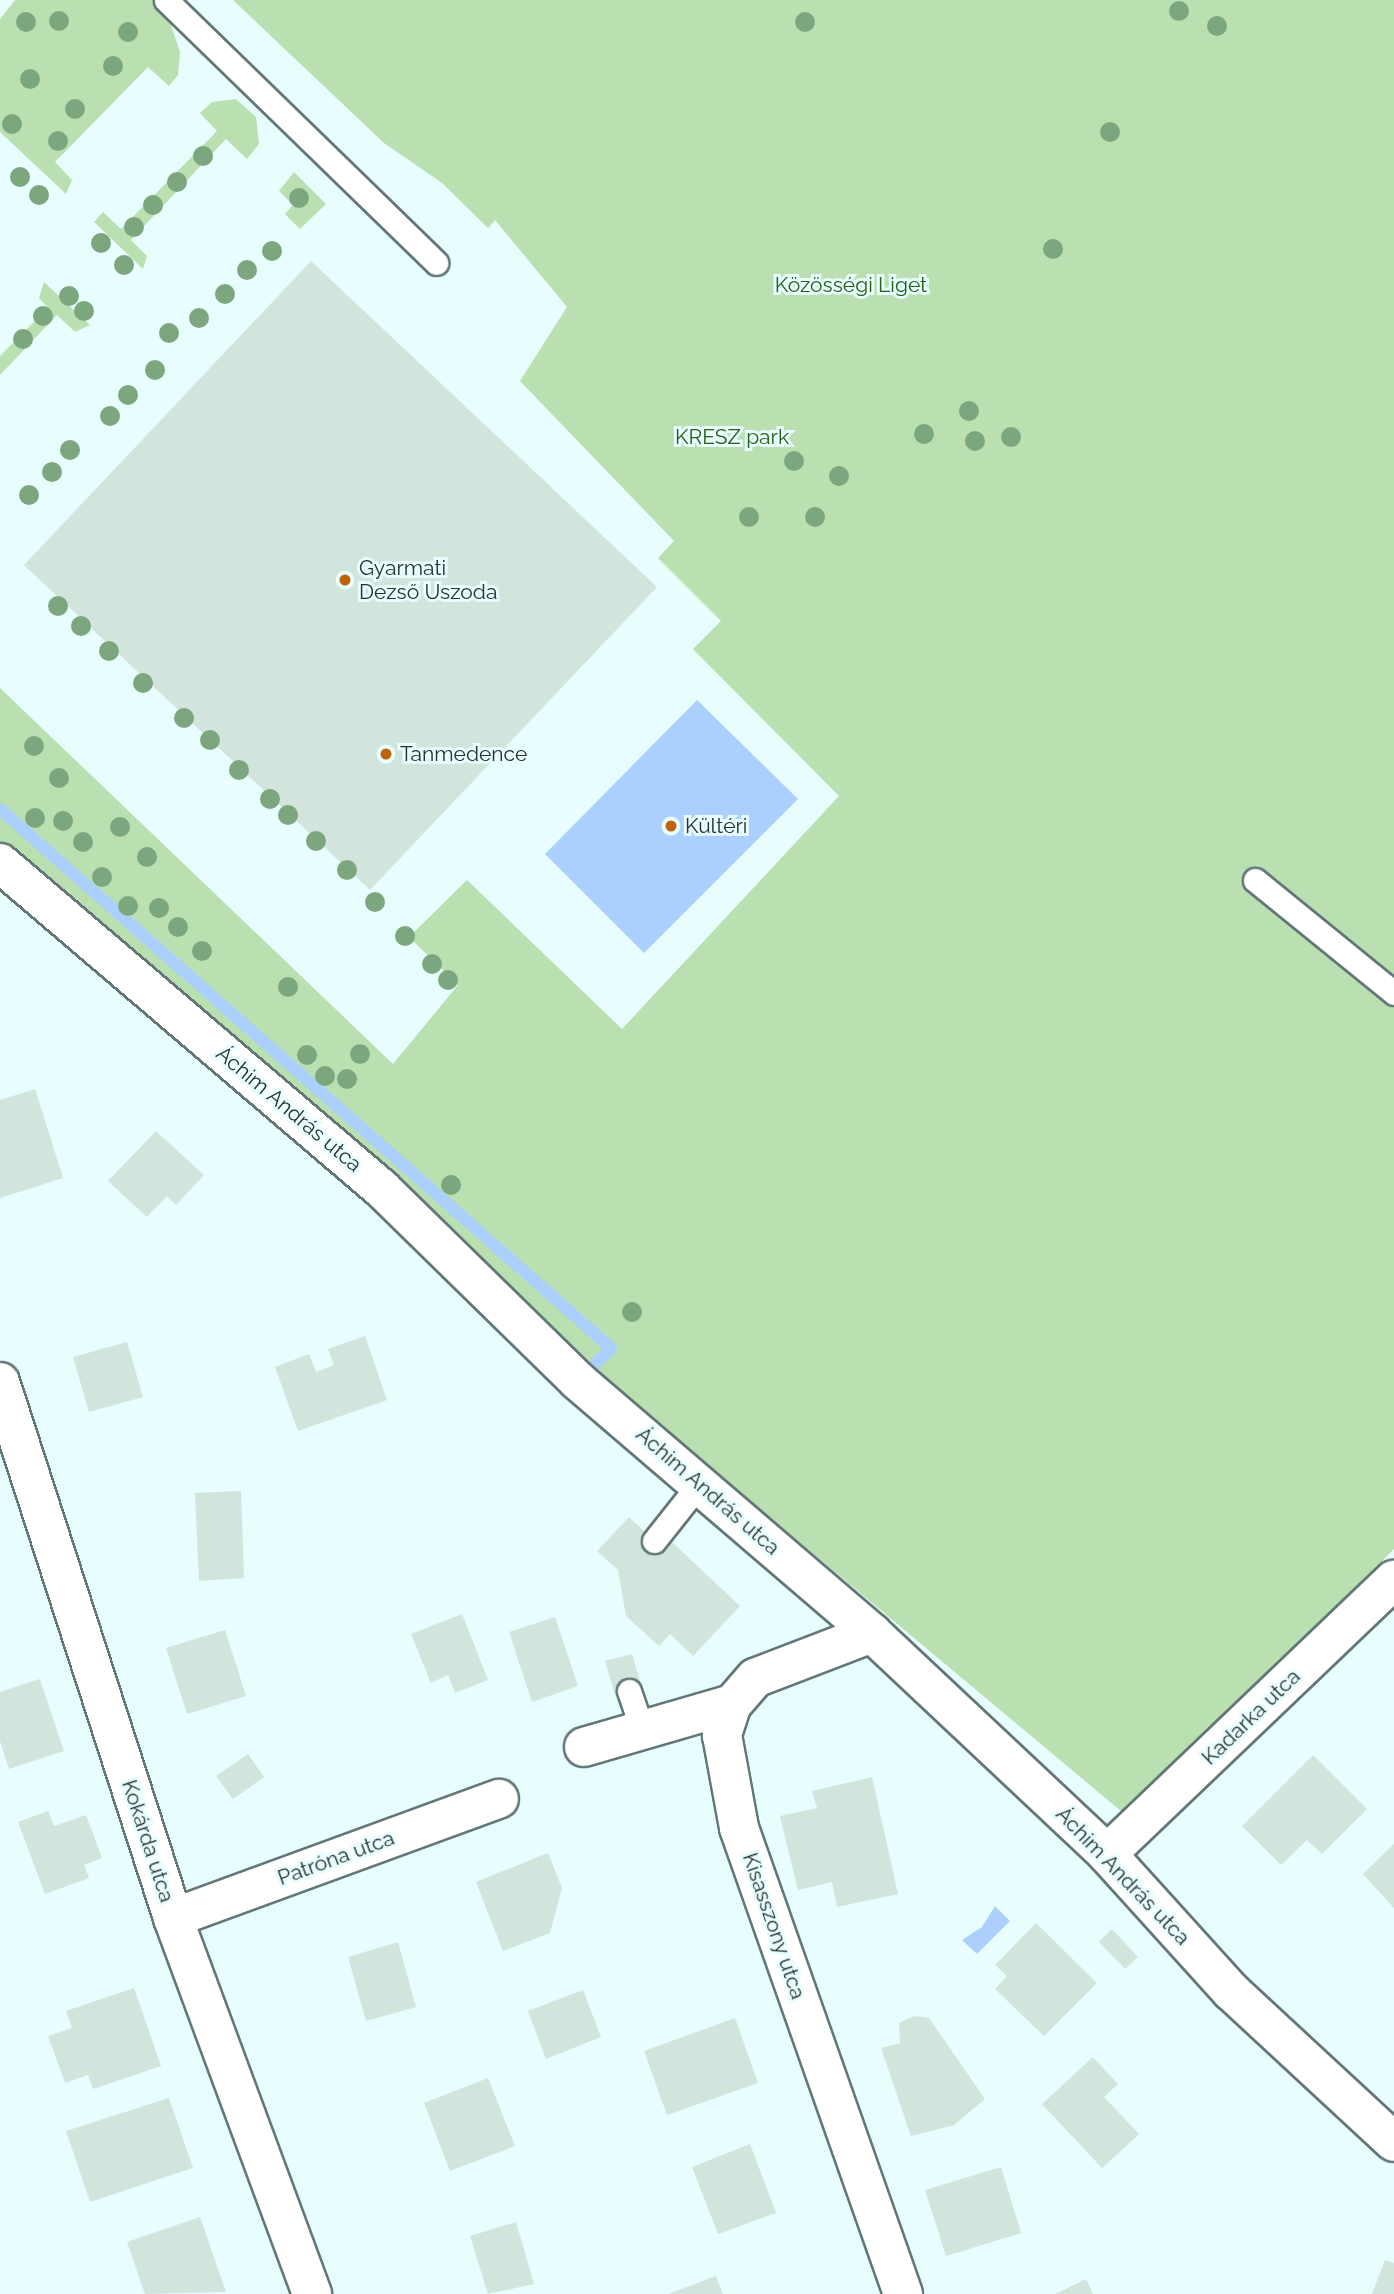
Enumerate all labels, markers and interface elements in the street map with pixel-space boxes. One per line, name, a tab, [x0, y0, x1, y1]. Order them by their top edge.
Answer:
park label: Közösségi Liget	[775, 272, 927, 298]
park label: KRESZ park	[675, 424, 789, 450]
place label: Gyarmati Dezső Uszoda	[359, 555, 497, 605]
marker: Gyarmati Dezső Uszoda	[337, 572, 353, 588]
place label: Tanmedence	[400, 741, 527, 767]
marker: Tanmedence	[378, 746, 394, 762]
place label: Kültéri	[685, 813, 747, 839]
marker: Kültéri	[663, 818, 679, 834]
street label: Áchim András utca	[211, 1041, 367, 1177]
street label: Áchim András utca	[631, 1421, 785, 1561]
street label: Kadarka utca	[1197, 1664, 1305, 1770]
street label: Kokárda utca	[116, 1777, 180, 1905]
street label: Áchim András utca	[1050, 1801, 1196, 1951]
street label: Patróna utca	[274, 1825, 398, 1891]
street label: Kisasszony utca	[737, 1849, 811, 2003]

